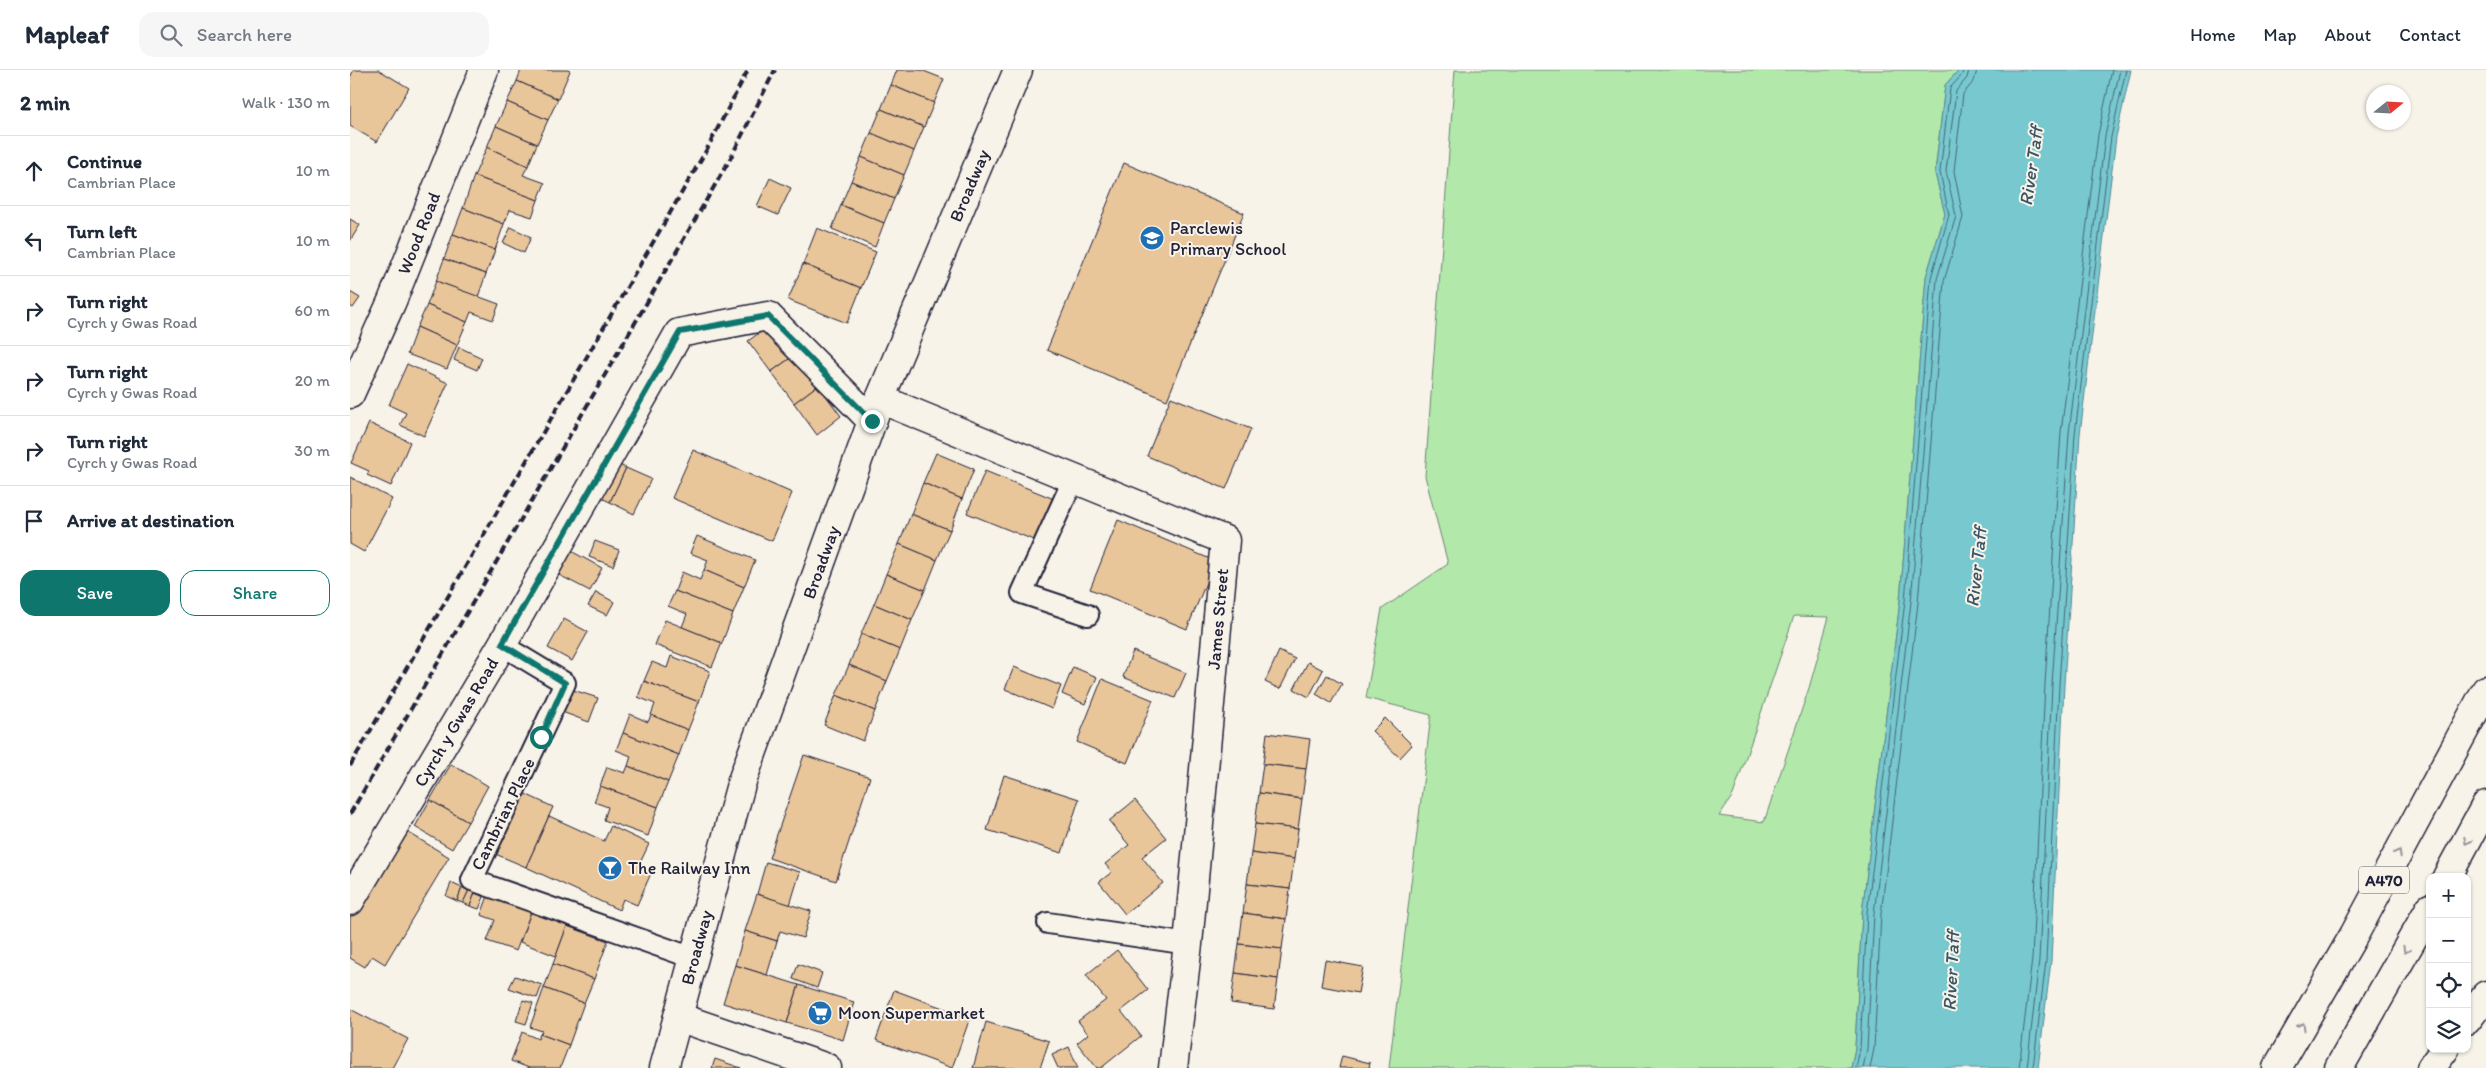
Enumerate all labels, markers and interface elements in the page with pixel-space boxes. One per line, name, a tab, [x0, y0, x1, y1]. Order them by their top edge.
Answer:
search box	[139, 12, 489, 57]
text: Mapleaf	[25, 20, 109, 49]
icon: search	[157, 21, 185, 49]
text: Search here	[197, 23, 292, 46]
text: Home	[2190, 24, 2236, 46]
text: Map	[2264, 24, 2297, 46]
text: About	[2325, 24, 2371, 46]
text: Contact	[2399, 24, 2461, 46]
north arrow	[2366, 85, 2411, 130]
text: 2 min	[20, 90, 70, 115]
text: Walk · 130 m	[242, 93, 330, 112]
water label: River Taff	[2014, 122, 2048, 207]
street label: Broadway	[945, 146, 995, 225]
text: Continue	[67, 150, 142, 173]
icon: ahead	[20, 157, 48, 185]
text: 10 m	[296, 161, 330, 180]
text: Cambrian Place	[67, 173, 176, 192]
street label: Wood Road	[393, 189, 445, 277]
place label: Parclewis Primary School	[1170, 217, 1286, 260]
text: Turn left	[67, 220, 137, 243]
school or university icon: Parclewis Primary School	[1139, 225, 1165, 251]
icon: left	[20, 227, 48, 255]
text: 10 m	[296, 231, 330, 250]
text: Cambrian Place	[67, 243, 176, 262]
text: Turn right	[67, 290, 148, 313]
icon: right	[20, 297, 48, 325]
text: 60 m	[295, 301, 330, 320]
text: Cyrch y Gwas Road	[67, 313, 197, 332]
text: Turn right	[67, 360, 148, 383]
icon: right	[20, 367, 48, 395]
text: 20 m	[295, 371, 330, 390]
text: Cyrch y Gwas Road	[67, 383, 197, 402]
route end	[861, 410, 884, 433]
text: Turn right	[67, 430, 148, 453]
icon: right	[20, 437, 48, 465]
text: 30 m	[294, 441, 330, 460]
text: Cyrch y Gwas Road	[67, 453, 197, 472]
icon: arrive	[20, 507, 48, 535]
text: Arrive at destination	[67, 509, 234, 532]
street label: Broadway	[798, 522, 845, 602]
water label: River Taff	[1960, 523, 1992, 608]
street label: James Street	[1203, 567, 1233, 671]
button: Save	[20, 570, 170, 616]
button: Share	[180, 570, 330, 616]
street label: Cyrch y Gwas Road	[409, 653, 503, 791]
route start	[530, 726, 553, 749]
street label: Cambrian Place	[466, 754, 540, 874]
one-way arrow	[2463, 836, 2473, 845]
one-way arrow	[2392, 850, 2402, 859]
bar icon: The Railway Inn	[597, 855, 623, 881]
place label: The Railway Inn	[628, 857, 751, 879]
road number: A470	[2359, 866, 2409, 894]
map controls	[2426, 873, 2471, 1053]
button: +	[2426, 873, 2471, 918]
street label: Broadway	[676, 907, 717, 987]
button: −	[2426, 918, 2471, 963]
water label: River Taff	[1937, 927, 1965, 1012]
one-way arrow	[2402, 945, 2412, 954]
button: locate	[2426, 963, 2471, 1008]
supermarket icon: Moon Supermarket	[807, 1000, 833, 1026]
place label: Moon Supermarket	[838, 1002, 985, 1024]
button: layers	[2426, 1008, 2471, 1053]
one-way arrow	[2295, 1022, 2305, 1031]

